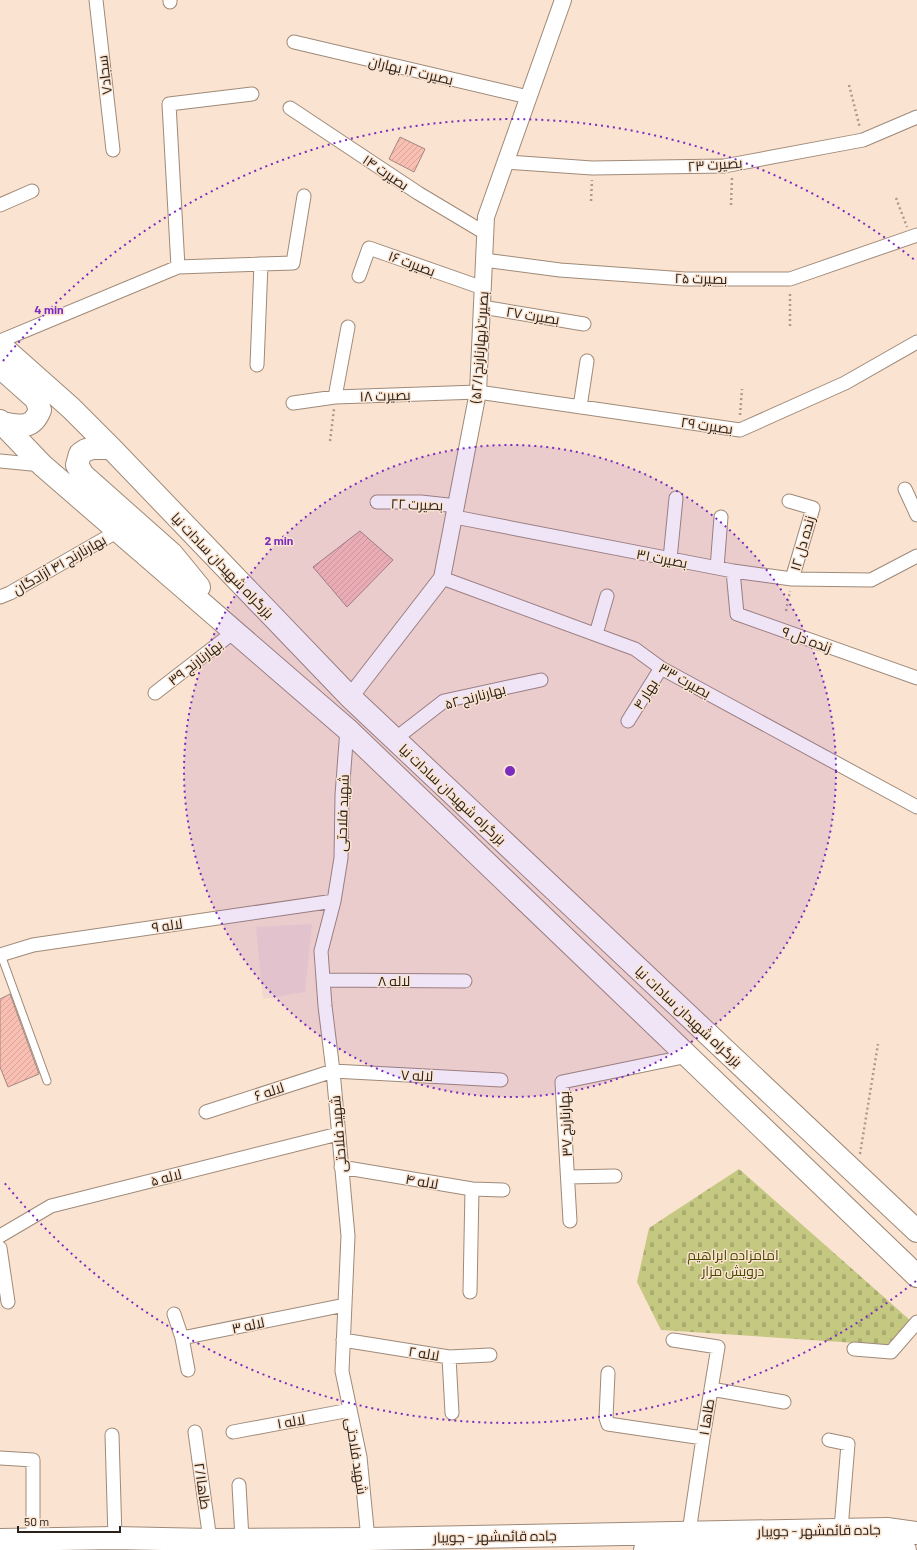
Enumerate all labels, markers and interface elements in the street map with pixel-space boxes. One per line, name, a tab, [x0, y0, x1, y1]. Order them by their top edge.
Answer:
street label: بصیرت ۱۲ بهاران	[367, 52, 455, 88]
street label: سجاد۷	[93, 54, 115, 96]
street label: بصیرت ۱۴	[360, 151, 412, 193]
street label: بصیرت ۲۳	[687, 154, 743, 174]
street label: بصیرت ۱۶	[386, 247, 438, 279]
street label: بصیرت ۲۵	[674, 269, 728, 287]
street label: بصیرت(بهارنارنج۵۲/۱)	[467, 290, 492, 405]
text: 4 min	[34, 302, 64, 316]
street label: بصیرت ۲۷	[505, 302, 561, 328]
street label: بصیرت ۱۸	[359, 386, 411, 404]
street label: بصیرت ۲۹	[680, 413, 734, 437]
street label: بصیرت ۲۲	[390, 495, 444, 513]
street label: بزرگراه شهیدان سادات نیا	[168, 509, 278, 621]
street label: زنده دل ۱۲	[786, 514, 819, 573]
street label: بهارنارنج ۴۱ آزادگان	[9, 530, 109, 598]
text: 2 min	[265, 533, 293, 547]
street label: بصیرت ۳۱	[635, 545, 689, 571]
street label: زنده دل ۹	[779, 622, 834, 657]
street label: بهارنارنج ۳۹	[164, 635, 226, 689]
street label: بصیرت ۳۳	[656, 659, 714, 701]
street label: بهار ۴	[629, 676, 661, 712]
street label: بهارنارنج ۵۲	[443, 680, 508, 713]
street label: بزرگراه شهیدان سادات نیا	[396, 740, 510, 848]
centre of rings	[503, 764, 517, 778]
street label: شهید فلاحتی	[332, 774, 352, 852]
street label: لاله ۹	[150, 914, 184, 936]
street label: بزرگراه شهیدان سادات نیا	[632, 962, 746, 1070]
street label: لاله ۸	[378, 972, 410, 989]
street label: لاله ۷	[400, 1066, 434, 1084]
street label: لاله ۶	[252, 1078, 286, 1104]
street label: بهارنارنج ۳۷	[555, 1091, 576, 1157]
street label: شهید فلاحتی	[326, 1095, 350, 1173]
street label: لاله ۵	[149, 1165, 183, 1189]
street label: لاله ۴	[404, 1170, 440, 1192]
park label: امامزاده ابراهیم درویش مزار	[687, 1246, 779, 1279]
street label: لاله ۳	[230, 1313, 266, 1337]
street label: لاله ۲	[407, 1342, 441, 1364]
street label: طاها ۱	[695, 1397, 717, 1437]
street label: لاله ۱	[276, 1410, 306, 1432]
street label: شهید فلاحتی	[343, 1416, 371, 1496]
street label: طاها۲/۱	[191, 1461, 215, 1511]
scale bar	[18, 1508, 120, 1534]
text: 50 m	[24, 1514, 49, 1528]
street label: جاده قائمشهر - جویبار	[756, 1520, 881, 1540]
street label: جاده قائمشهر - جویبار	[432, 1526, 557, 1546]

